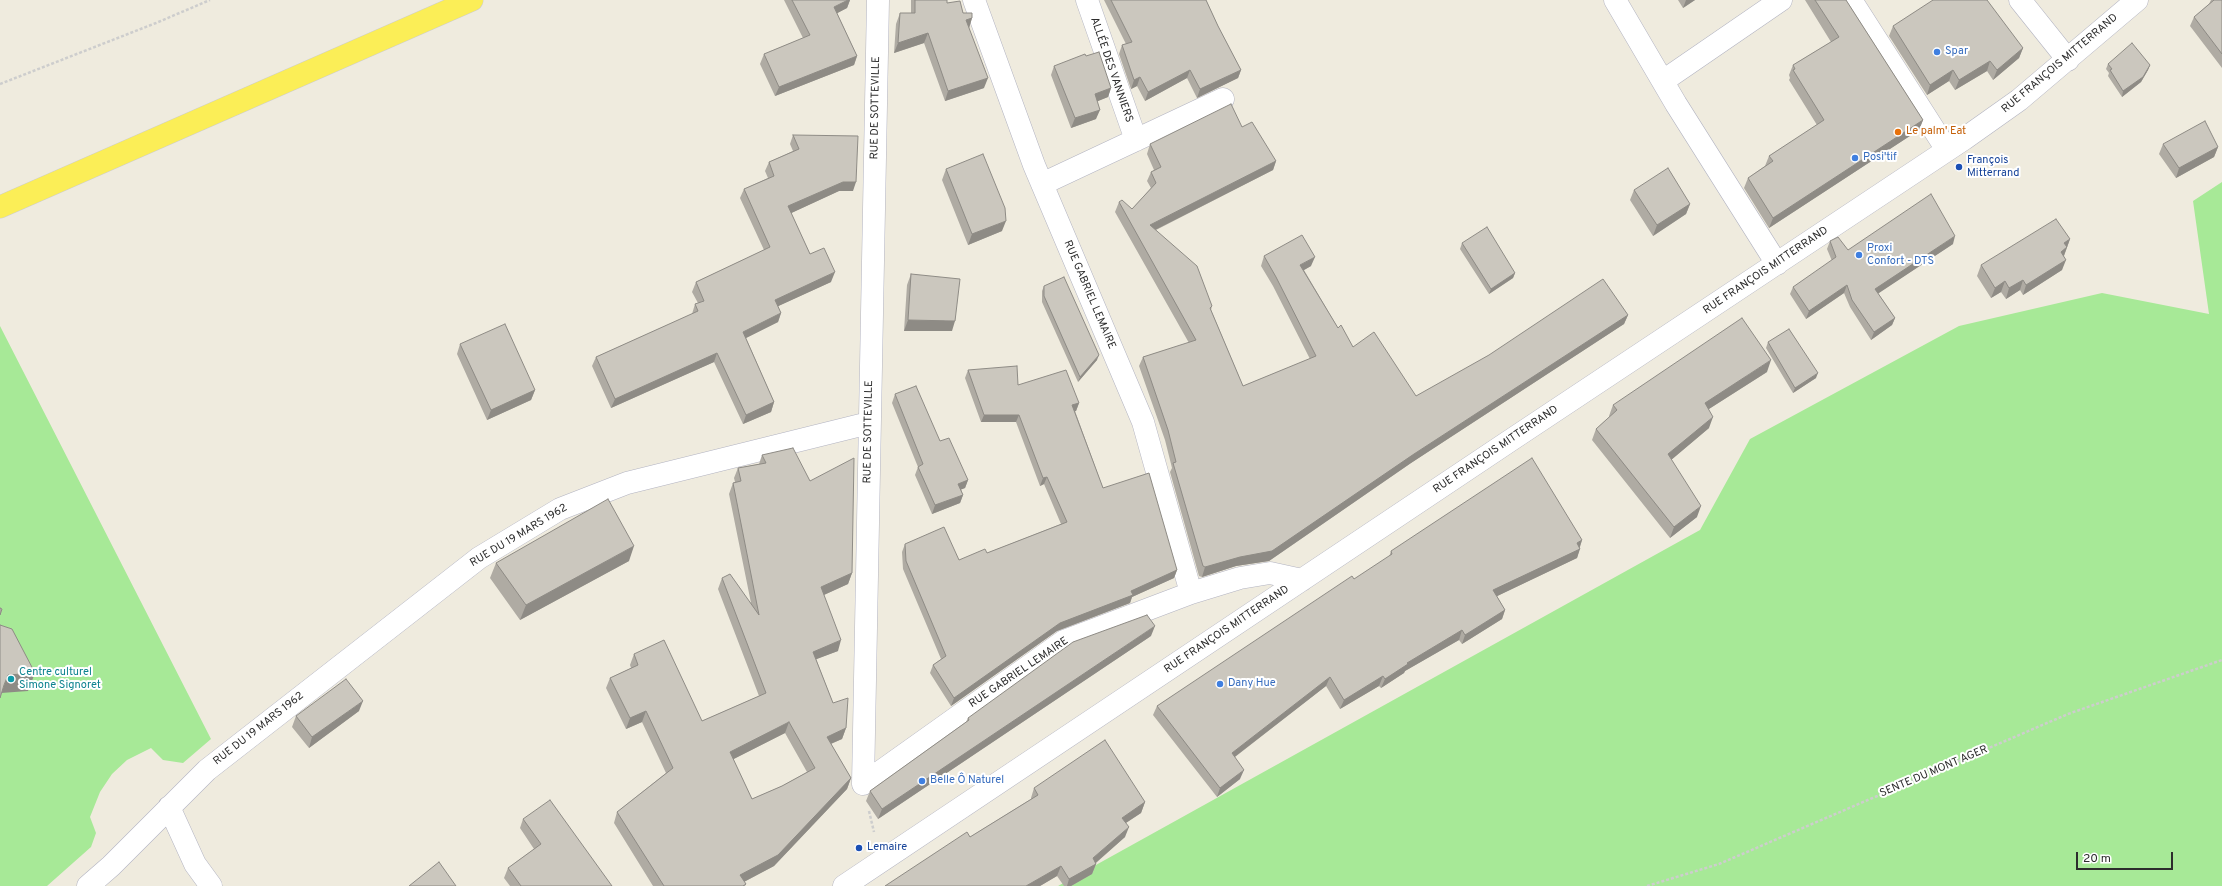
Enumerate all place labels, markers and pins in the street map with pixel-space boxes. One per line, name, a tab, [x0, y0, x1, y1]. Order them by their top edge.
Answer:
place label: Spar	[1945, 45, 1968, 59]
marker: Spar	[1932, 47, 1942, 57]
place label: Le palm' Eat	[1906, 125, 1966, 139]
marker: Le palm' Eat	[1893, 127, 1903, 137]
place label: Posi'tif	[1863, 151, 1897, 165]
marker: Posi'tif	[1850, 153, 1860, 163]
place label: François Mitterrand	[1967, 154, 2019, 180]
marker: François Mitterrand	[1954, 162, 1964, 172]
place label: Proxi Confort - DTS	[1867, 242, 1934, 268]
marker: Proxi Confort - DTS	[1854, 250, 1864, 260]
place label: Centre culturel Simone Signoret	[19, 666, 101, 692]
marker: Centre culturel Simone Signoret	[6, 674, 16, 684]
place label: Dany Hue	[1228, 677, 1276, 691]
marker: Dany Hue	[1215, 679, 1225, 689]
place label: Belle Ô Naturel	[930, 774, 1004, 788]
marker: Belle Ô Naturel	[917, 776, 927, 786]
place label: Lemaire	[867, 841, 907, 855]
marker: Lemaire	[854, 843, 864, 853]

